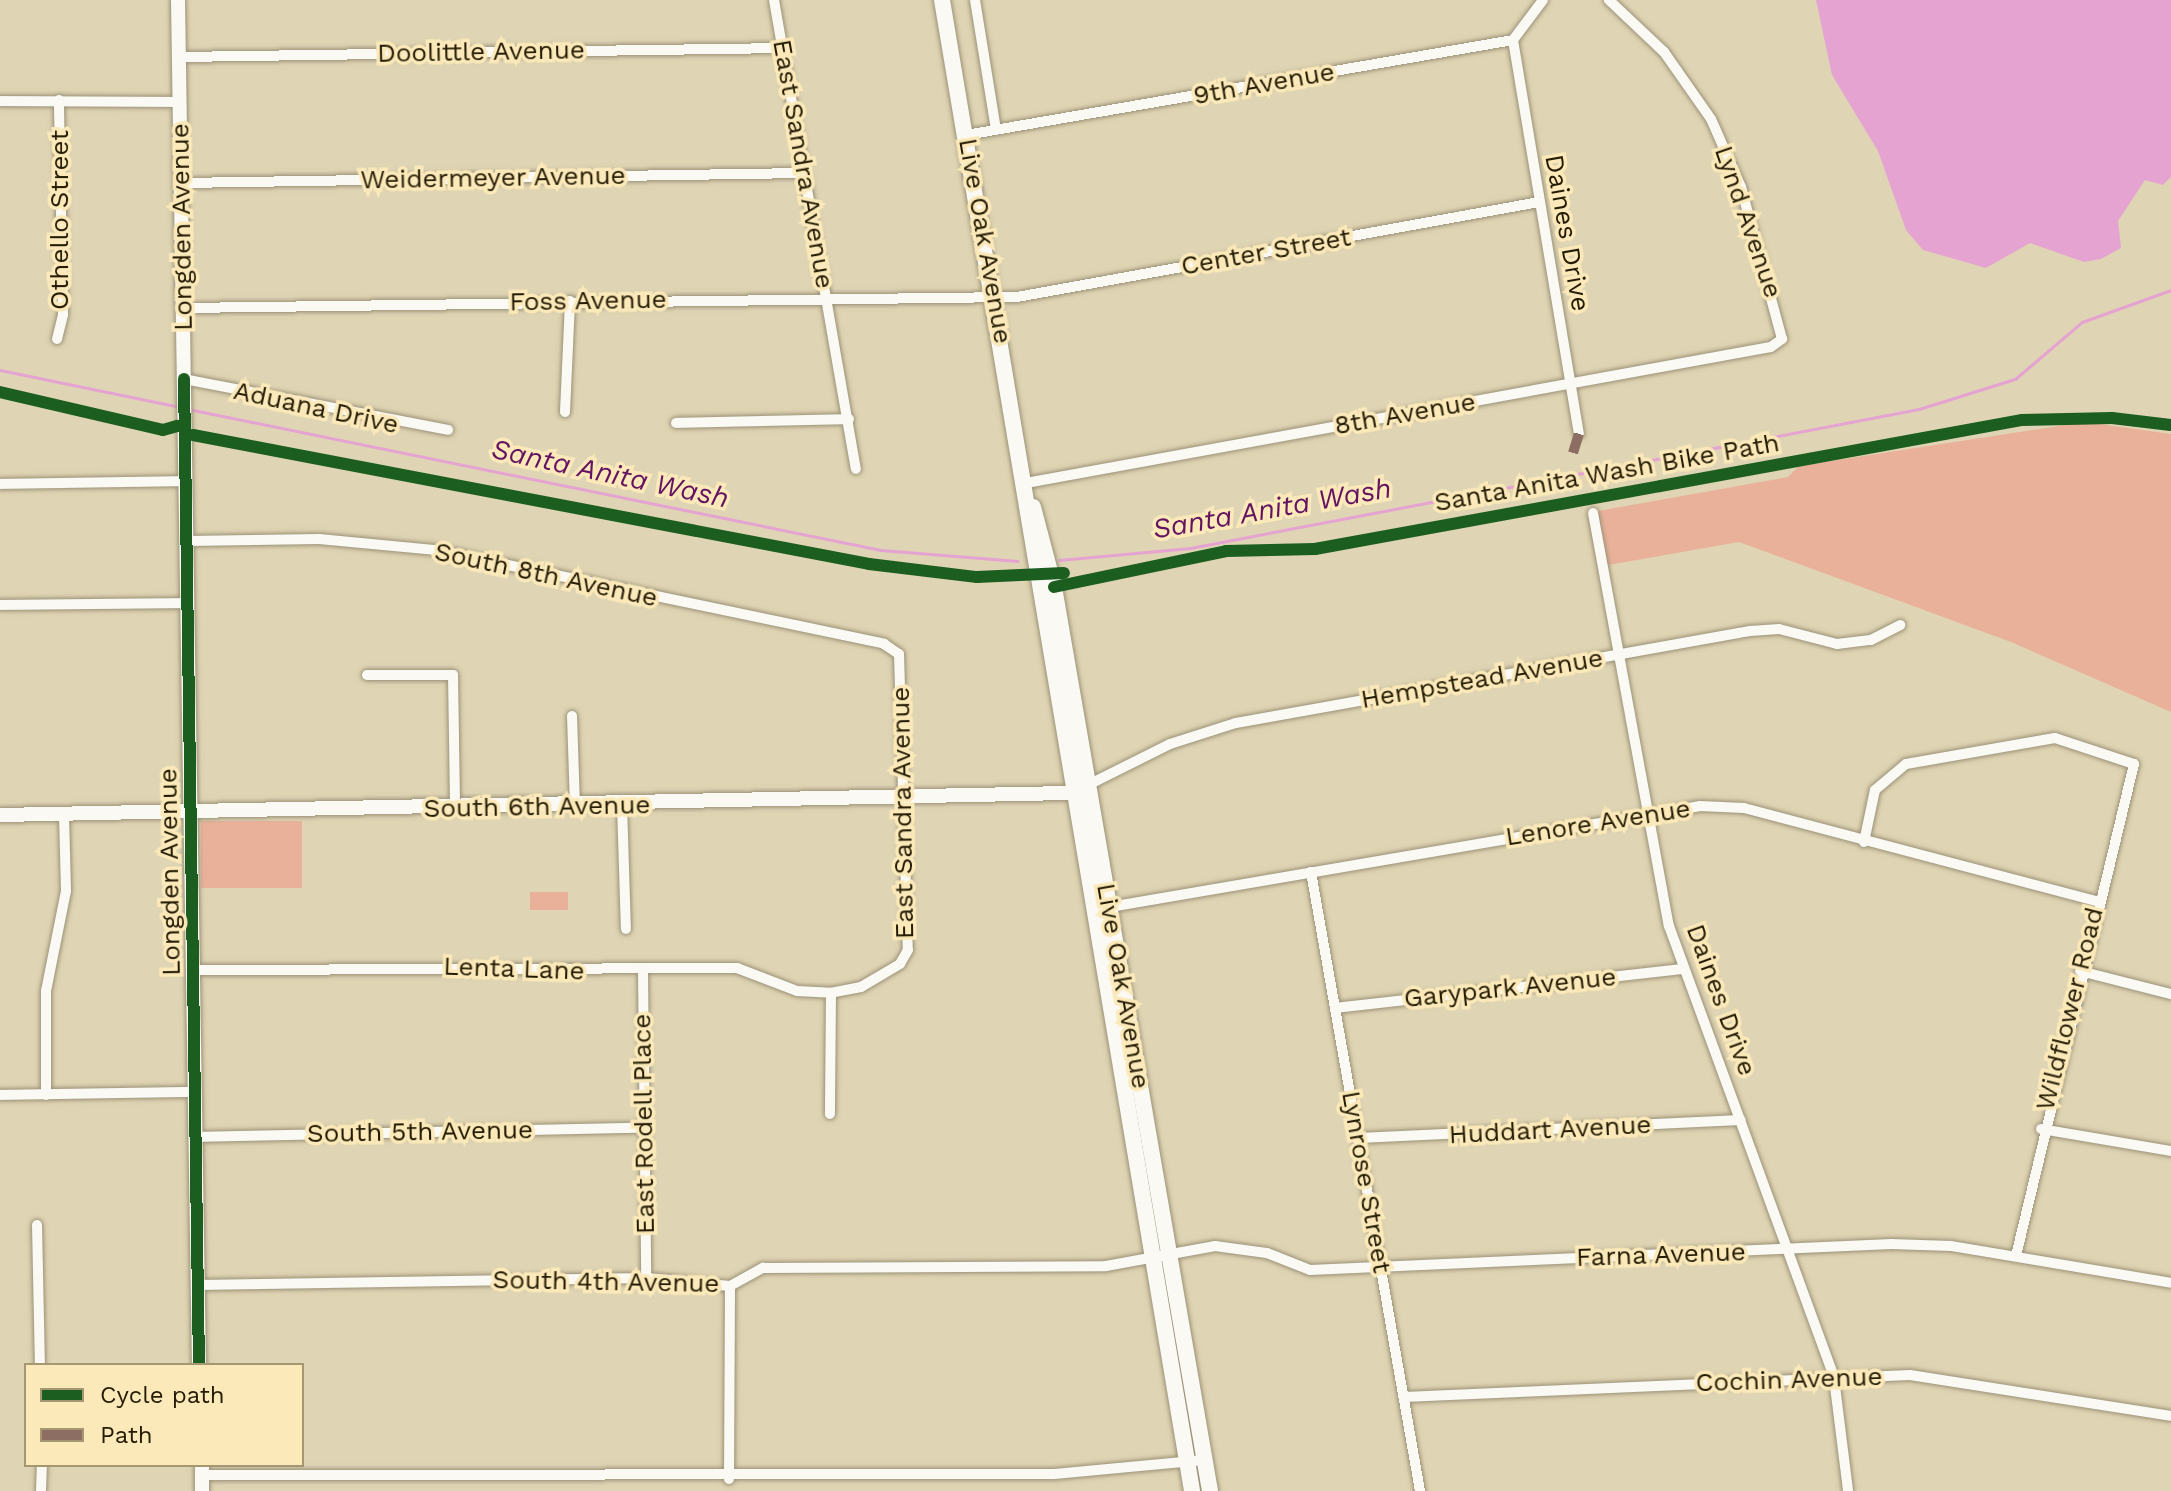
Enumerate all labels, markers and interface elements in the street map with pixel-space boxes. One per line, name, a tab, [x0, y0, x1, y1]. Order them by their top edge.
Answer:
street label: Doolittle Avenue	[376, 35, 586, 69]
street label: East Sandra Avenue	[766, 36, 840, 292]
street label: 9th Avenue	[1190, 56, 1338, 112]
street label: Longden Avenue	[165, 122, 199, 332]
street label: Othello Street	[44, 130, 76, 310]
street label: Live Oak Avenue	[951, 135, 1019, 347]
street label: Lynd Avenue	[1707, 141, 1789, 303]
street label: Daines Drive	[1538, 152, 1596, 314]
street label: Weidermeyer Avenue	[359, 160, 627, 196]
street label: Center Street	[1178, 222, 1354, 282]
street label: Foss Avenue	[509, 284, 667, 318]
street label: Aduana Drive	[230, 375, 402, 441]
street label: 8th Avenue	[1331, 386, 1479, 442]
street label: Santa Anita Wash Bike Path	[1431, 427, 1783, 519]
water label: Santa Anita Wash	[487, 432, 733, 516]
water label: Santa Anita Wash	[1149, 471, 1395, 547]
street label: South 8th Avenue	[431, 536, 661, 614]
street label: Hempstead Avenue	[1358, 642, 1606, 716]
street label: East Sandra Avenue	[885, 686, 921, 940]
street label: Longden Avenue	[153, 767, 187, 977]
street label: South 6th Avenue	[423, 789, 651, 825]
street label: Lenore Avenue	[1503, 793, 1693, 853]
street label: Live Oak Avenue	[1089, 880, 1157, 1092]
street label: Wildflower Road	[2030, 904, 2110, 1114]
street label: Daines Drive	[1679, 920, 1763, 1080]
street label: Lenta Lane	[443, 951, 585, 987]
street label: Garypark Avenue	[1402, 961, 1618, 1015]
street label: East Rodell Place	[626, 1013, 662, 1235]
street label: Lynrose Street	[1335, 1089, 1397, 1275]
street label: Huddart Avenue	[1447, 1109, 1653, 1151]
street label: South 5th Avenue	[306, 1114, 534, 1150]
street label: Farna Avenue	[1575, 1236, 1747, 1274]
street label: South 4th Avenue	[492, 1264, 720, 1300]
street label: Cochin Avenue	[1695, 1361, 1883, 1399]
legend	[24, 1363, 304, 1467]
text: Cycle path	[100, 1381, 225, 1409]
text: Path	[100, 1421, 153, 1449]

